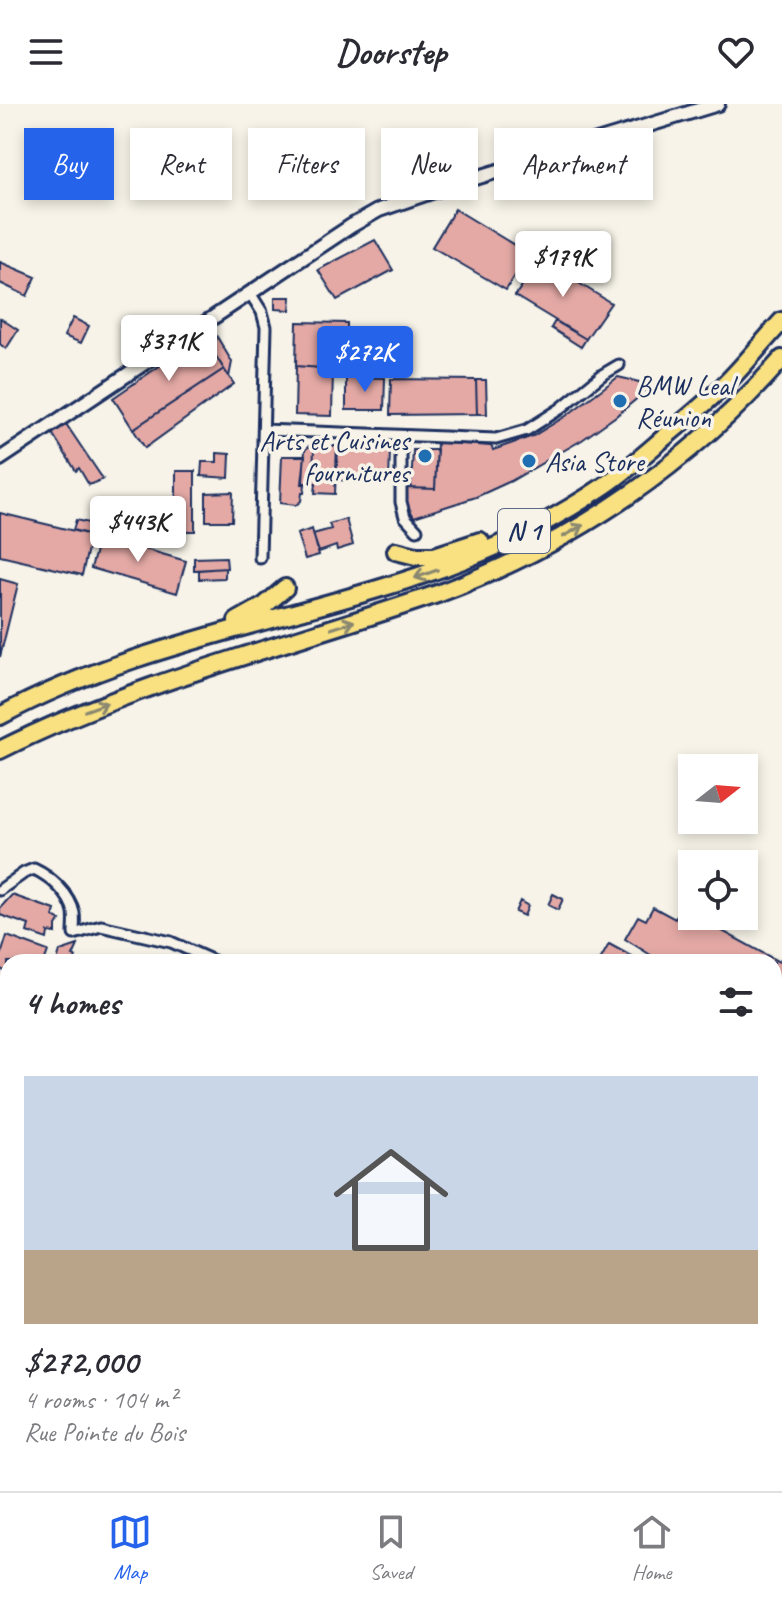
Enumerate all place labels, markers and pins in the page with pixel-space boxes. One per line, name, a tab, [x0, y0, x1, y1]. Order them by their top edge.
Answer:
pin: $179K	[507, 231, 619, 299]
pin: $371K	[113, 315, 225, 383]
pin: $272K	[309, 326, 421, 394]
place label: BMW Leal Réunion	[636, 368, 739, 435]
marker: BMW Leal Réunion	[611, 392, 629, 410]
place label: Arts et Cuisines fournitures	[260, 423, 411, 490]
place label: Asia Store	[545, 444, 645, 479]
marker: Arts et Cuisines fournitures	[416, 447, 434, 465]
marker: Asia Store	[520, 452, 538, 470]
pin: $443K	[82, 496, 194, 564]

